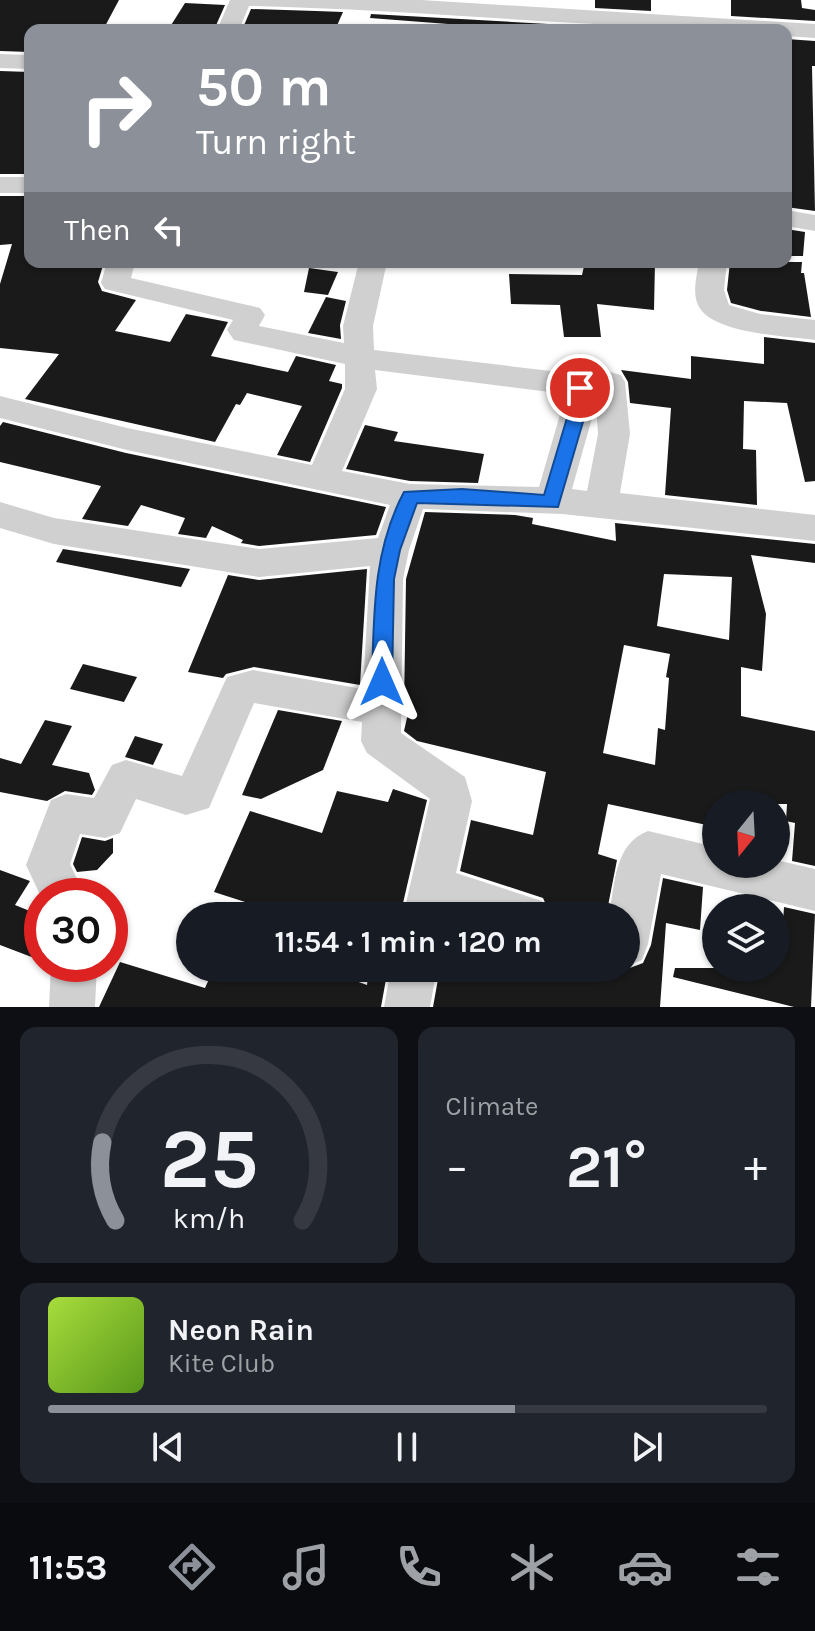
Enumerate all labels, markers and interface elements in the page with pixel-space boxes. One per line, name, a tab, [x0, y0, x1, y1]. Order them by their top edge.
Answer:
text: 50 m	[196, 54, 331, 119]
icon: right	[64, 56, 168, 160]
text: Turn right	[196, 121, 356, 163]
icon: left	[147, 208, 191, 252]
text: Then	[64, 212, 131, 248]
pin	[546, 354, 614, 422]
icon: arrive	[558, 366, 602, 410]
position arrow	[340, 640, 424, 724]
north arrow	[702, 790, 790, 878]
map controls	[702, 790, 790, 982]
speed limit sign: 30	[24, 878, 128, 982]
button: layers	[702, 894, 790, 982]
text: 11:54 · 1 min · 120 m	[274, 924, 542, 960]
text: Climate	[446, 1091, 538, 1122]
text: 25	[159, 1111, 258, 1208]
text: 21°	[566, 1132, 647, 1202]
text: −	[446, 1141, 469, 1192]
text: +	[744, 1141, 767, 1192]
text: km/h	[173, 1202, 245, 1235]
text: Neon Rain	[168, 1312, 314, 1348]
text: Kite Club	[168, 1348, 275, 1379]
icon: previous	[146, 1425, 190, 1469]
icon: pause	[385, 1425, 429, 1469]
icon: next	[625, 1425, 669, 1469]
icon: directions	[164, 1539, 220, 1595]
icon: music	[278, 1539, 334, 1595]
icon: phone	[391, 1539, 447, 1595]
icon: climate	[504, 1539, 560, 1595]
icon: car	[617, 1539, 673, 1595]
icon: filters	[730, 1539, 786, 1595]
text: 11:53	[29, 1546, 107, 1588]

